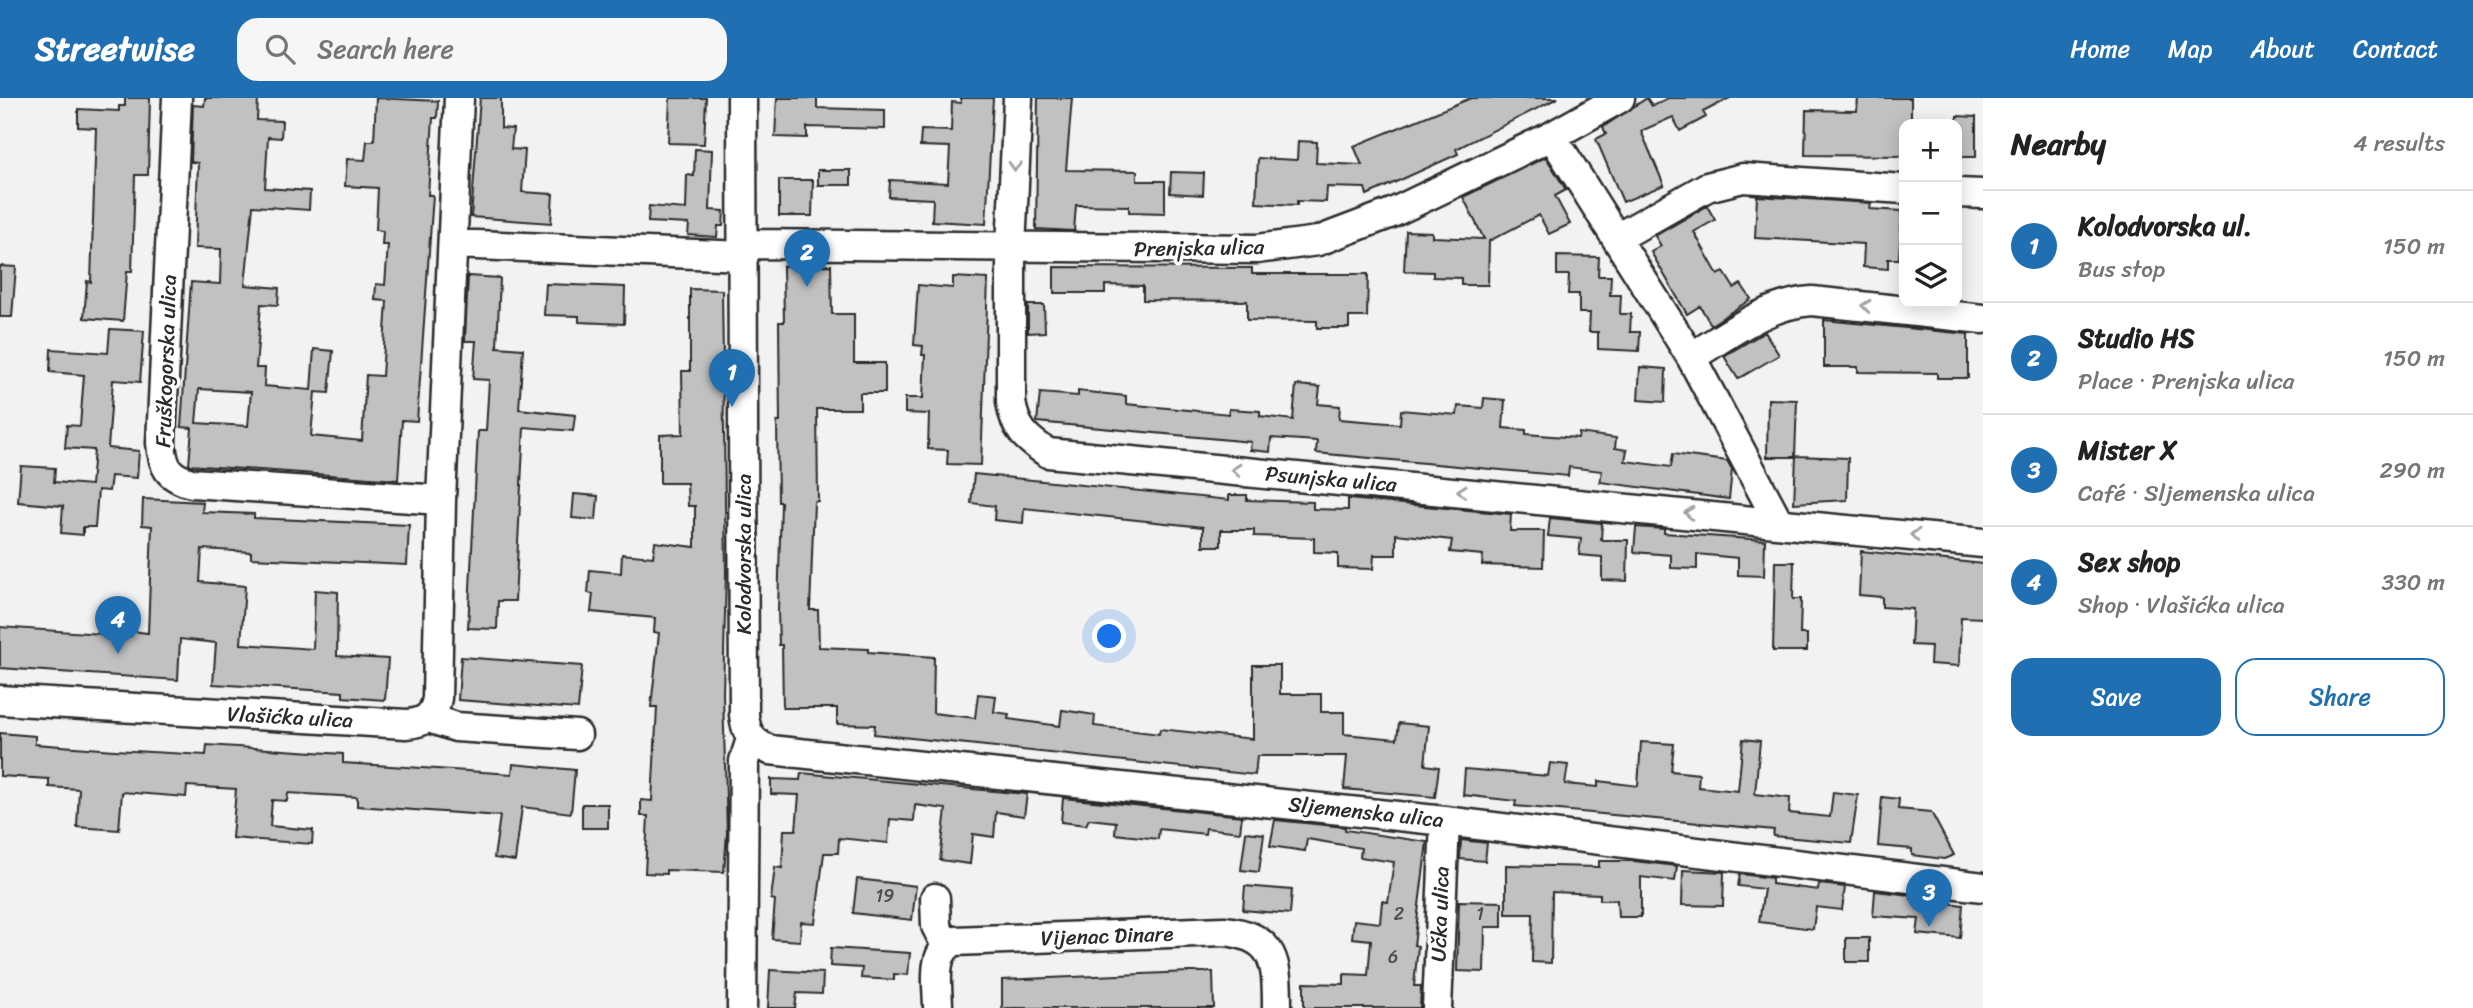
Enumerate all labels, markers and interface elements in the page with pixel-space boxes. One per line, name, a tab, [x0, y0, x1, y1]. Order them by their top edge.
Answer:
search box	[237, 18, 727, 81]
text: Streetwise	[35, 20, 195, 78]
text: Search here	[317, 26, 454, 72]
text: Home	[2070, 28, 2130, 70]
text: Map	[2168, 28, 2212, 70]
text: About	[2250, 28, 2315, 70]
text: Contact	[2353, 28, 2438, 70]
icon: search	[261, 30, 299, 68]
text: Nearby	[2011, 117, 2106, 171]
map controls	[1899, 119, 1962, 308]
button: +	[1899, 119, 1962, 182]
text: 4 results	[2353, 123, 2445, 164]
one-way arrow	[1008, 161, 1023, 172]
button: −	[1899, 182, 1962, 245]
text: Kolodvorska ul.	[2078, 203, 2252, 249]
text: 1	[2029, 226, 2039, 267]
text: 150 m	[2383, 226, 2445, 267]
street label: Prenjska ulica	[1133, 228, 1265, 268]
pin: 2	[784, 229, 830, 287]
button: layers	[1899, 245, 1962, 308]
text: Bus stop	[2078, 249, 2165, 290]
street label: Fruškogorska ulica	[144, 273, 188, 448]
one-way arrow	[1861, 299, 1872, 314]
text: Studio HS	[2078, 315, 2195, 361]
text: 2	[2027, 338, 2041, 379]
text: 150 m	[2383, 338, 2445, 379]
pin: 1	[709, 349, 755, 407]
text: Place · Prenjska ulica	[2078, 361, 2294, 402]
text: Mister X	[2078, 427, 2178, 473]
text: 3	[2028, 450, 2040, 491]
text: 290 m	[2379, 450, 2445, 491]
street label: Psunjska ulica	[1264, 454, 1399, 504]
one-way arrow	[1230, 463, 1241, 478]
street label: Kolodvorska ulica	[725, 473, 763, 634]
text: Café · Sljemenska ulica	[2078, 473, 2315, 514]
one-way arrow	[1456, 484, 1468, 499]
one-way arrow	[1683, 505, 1695, 520]
one-way arrow	[1909, 528, 1921, 543]
text: Sex shop	[2078, 539, 2180, 585]
text: 4	[2027, 562, 2041, 603]
text: 330 m	[2382, 562, 2445, 603]
text: Shop · Vlašićka ulica	[2078, 585, 2285, 626]
pin: 4	[95, 596, 141, 654]
your location	[1092, 619, 1126, 653]
button: Save	[2011, 658, 2221, 736]
button: Share	[2235, 658, 2445, 736]
street label: Vlašićka ulica	[226, 695, 354, 739]
street label: Sljemenska ulica	[1286, 785, 1446, 839]
street label: Učka ulica	[1419, 865, 1461, 962]
pin: 3	[1906, 869, 1952, 927]
house number: 19	[876, 880, 894, 912]
house number: 2	[1394, 898, 1404, 930]
house number: 1	[1476, 898, 1484, 930]
street label: Vijenac Dinare	[1040, 915, 1174, 957]
house number: 6	[1388, 941, 1398, 973]

